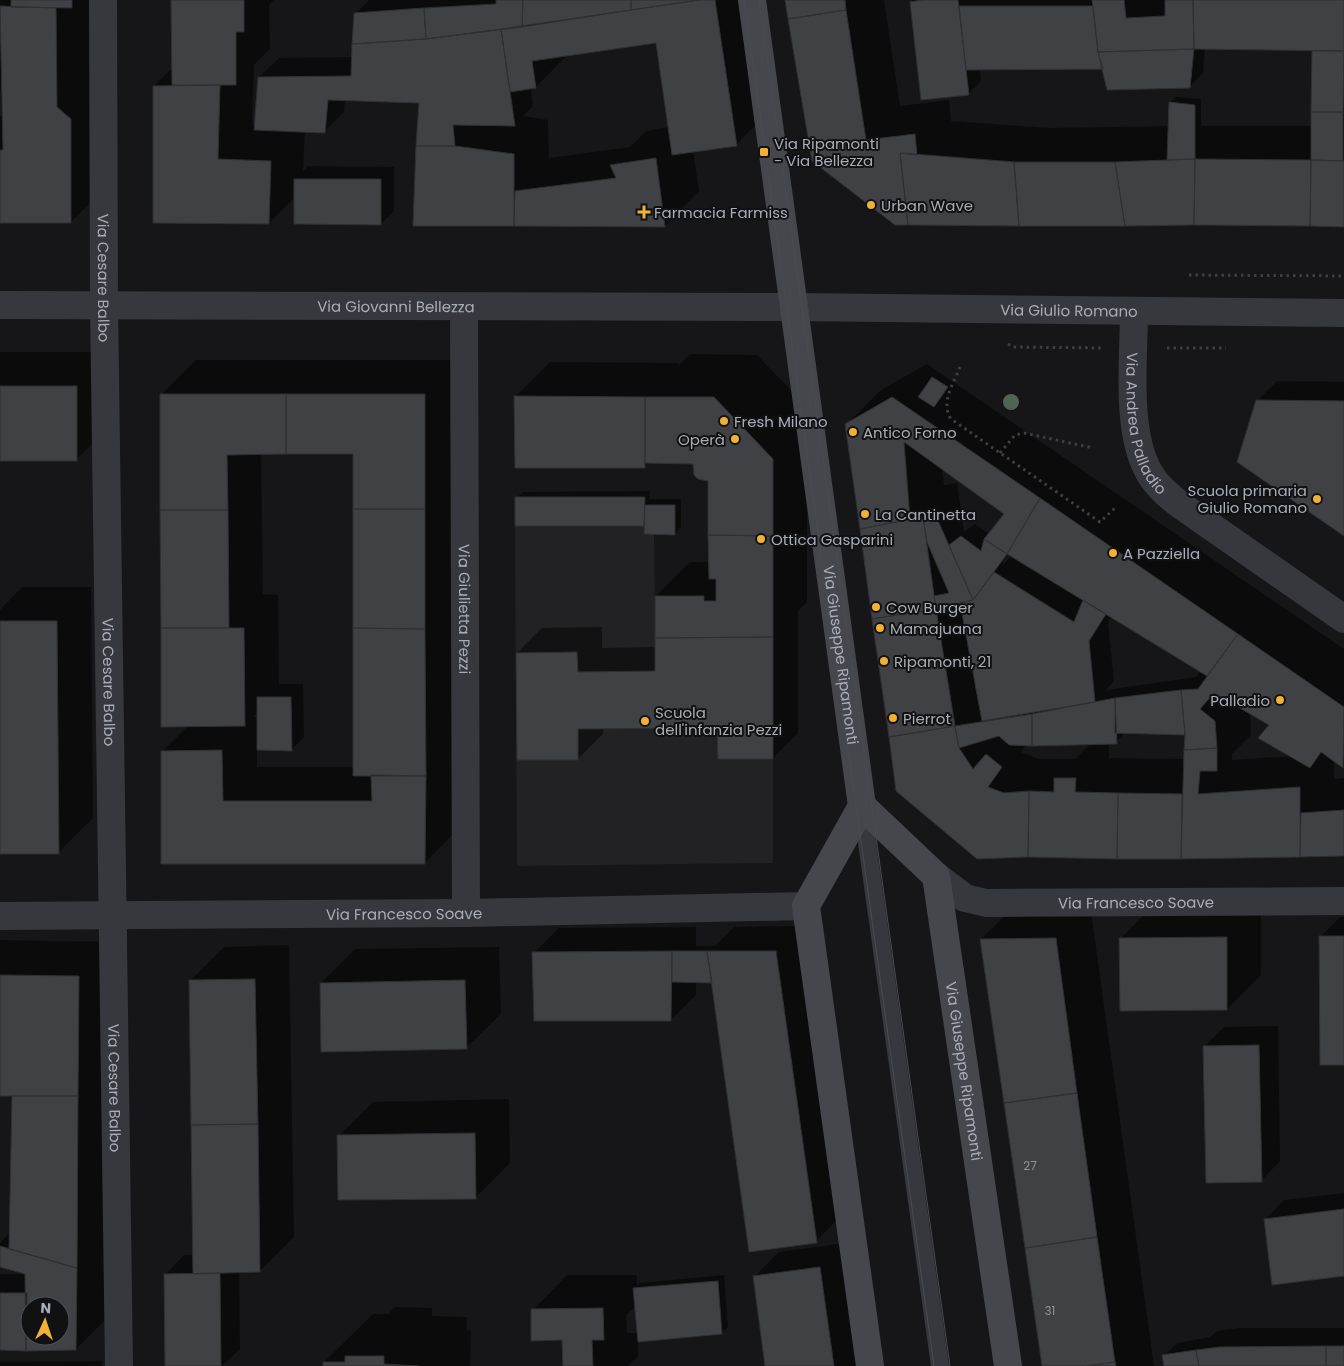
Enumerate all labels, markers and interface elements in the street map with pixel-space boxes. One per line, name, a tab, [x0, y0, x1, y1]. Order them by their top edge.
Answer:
place label: Via Ripamonti - Via Bellezza	[774, 133, 879, 171]
marker: Via Ripamonti - Via Bellezza	[758, 146, 770, 158]
place label: Urban Wave	[881, 195, 973, 216]
marker: Urban Wave	[865, 199, 877, 211]
place label: Farmacia Farmiss	[654, 202, 788, 223]
marker: Farmacia Farmiss	[638, 206, 650, 218]
street label: Via Cesare Balbo	[93, 214, 115, 342]
street label: Via Giovanni Bellezza	[317, 295, 475, 317]
street label: Via Giulio Romano	[1000, 299, 1138, 321]
street label: Via Andrea Palladio	[1122, 352, 1172, 499]
place label: Fresh Milano	[734, 411, 828, 432]
marker: Fresh Milano	[718, 415, 730, 427]
place label: Antico Forno	[863, 422, 957, 443]
marker: Antico Forno	[847, 426, 859, 438]
place label: Operà	[678, 429, 725, 450]
marker: Operà	[729, 433, 741, 445]
place label: Scuola primaria Giulio Romano	[1188, 480, 1307, 518]
marker: Scuola primaria Giulio Romano	[1311, 493, 1323, 505]
place label: La Cantinetta	[875, 504, 976, 525]
marker: La Cantinetta	[859, 508, 871, 520]
place label: Ottica Gasparini	[771, 529, 893, 550]
marker: Ottica Gasparini	[755, 533, 767, 545]
place label: A Pazziella	[1123, 543, 1200, 564]
street label: Via Giulietta Pezzi	[454, 544, 476, 674]
marker: A Pazziella	[1107, 547, 1119, 559]
street label: Via Giuseppe Ripamonti	[819, 564, 864, 746]
place label: Cow Burger	[886, 597, 973, 618]
marker: Cow Burger	[870, 601, 882, 613]
street label: Via Cesare Balbo	[98, 618, 121, 746]
place label: Mamajuana	[890, 618, 982, 639]
marker: Mamajuana	[874, 622, 886, 634]
place label: Ripamonti, 21	[894, 651, 991, 672]
marker: Ripamonti, 21	[878, 655, 890, 667]
place label: Palladio	[1210, 690, 1270, 711]
marker: Palladio	[1274, 694, 1286, 706]
place label: Scuola dell'infanzia Pezzi	[655, 702, 782, 740]
place label: Pierrot	[903, 708, 951, 729]
marker: Pierrot	[887, 712, 899, 724]
marker: Scuola dell'infanzia Pezzi	[639, 715, 651, 727]
street label: Via Francesco Soave	[1058, 891, 1214, 913]
street label: Via Francesco Soave	[326, 902, 482, 924]
street label: Via Giuseppe Ripamonti	[941, 980, 988, 1162]
street label: Via Cesare Balbo	[104, 1023, 126, 1152]
house number: 27	[1023, 1157, 1037, 1174]
north arrow	[20, 1296, 70, 1346]
text: N	[40, 1298, 51, 1318]
house number: 31	[1045, 1302, 1055, 1319]

